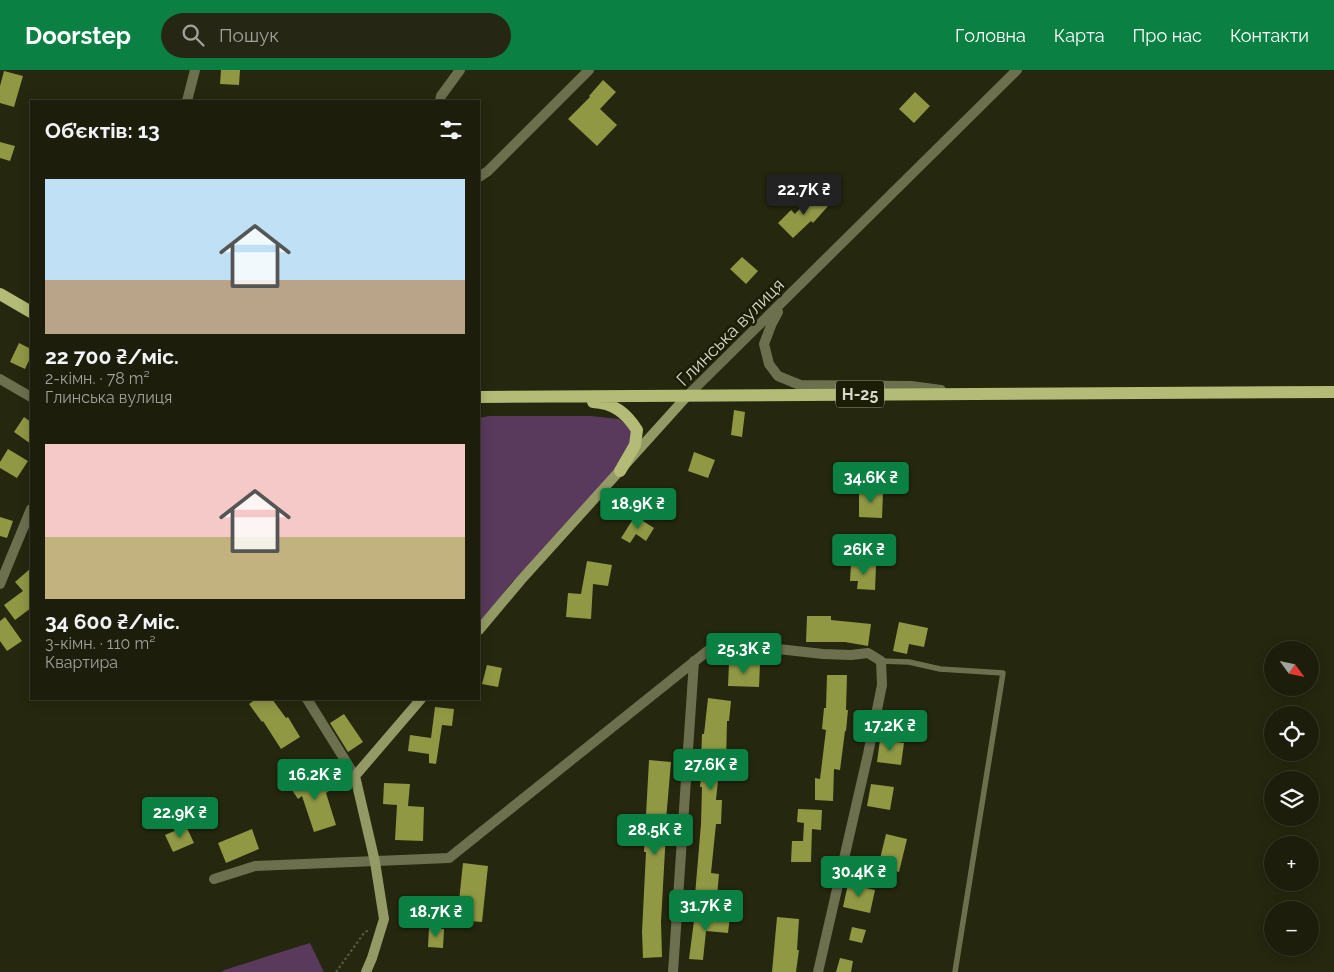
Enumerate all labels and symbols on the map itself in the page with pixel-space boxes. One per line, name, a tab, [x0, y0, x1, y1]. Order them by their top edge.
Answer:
pin: 22.7K ₴	[758, 174, 850, 216]
street label: Глинська вулиця	[672, 274, 788, 390]
road number: Н-25	[836, 380, 884, 408]
pin: 34.6K ₴	[825, 462, 917, 504]
pin: 18.9K ₴	[592, 488, 684, 530]
pin: 26K ₴	[829, 534, 899, 576]
pin: 25.3K ₴	[698, 632, 790, 675]
north arrow	[1264, 641, 1319, 696]
pin: 17.2K ₴	[844, 710, 936, 752]
pin: 27.6K ₴	[665, 748, 757, 791]
pin: 16.2K ₴	[269, 758, 361, 801]
pin: 22.9K ₴	[134, 796, 226, 839]
pin: 28.5K ₴	[609, 814, 701, 856]
pin: 30.4K ₴	[813, 856, 905, 898]
pin: 31.7K ₴	[660, 890, 752, 932]
pin: 18.7K ₴	[390, 896, 482, 938]

